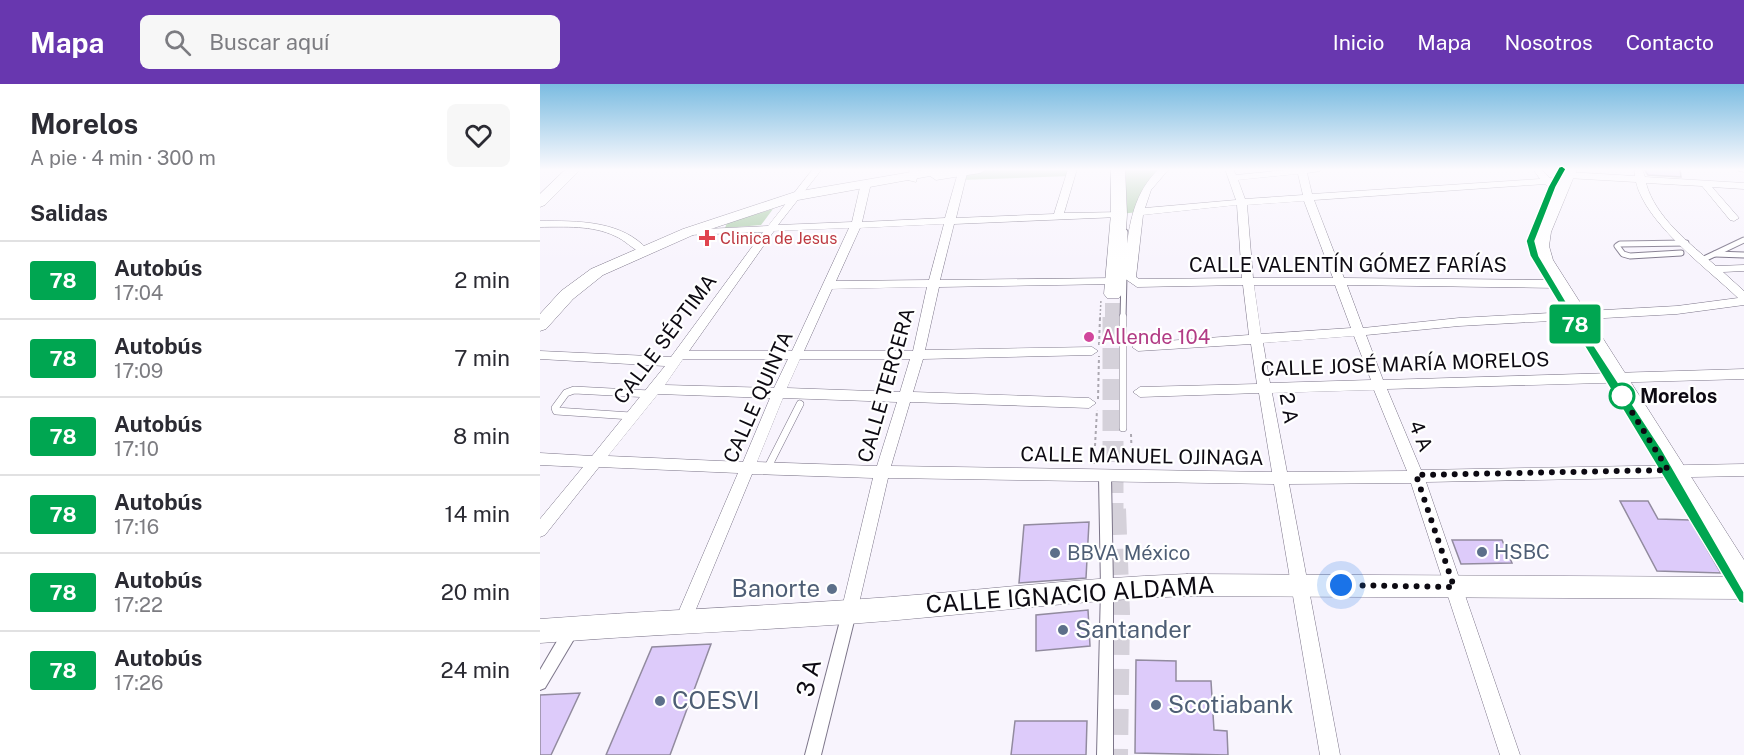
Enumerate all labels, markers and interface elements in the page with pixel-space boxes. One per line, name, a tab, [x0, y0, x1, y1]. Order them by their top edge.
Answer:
search box	[140, 15, 560, 69]
text: Mapa	[30, 26, 104, 59]
icon: search	[161, 26, 194, 59]
text: Buscar aquí	[209, 29, 329, 55]
text: Inicio	[1333, 30, 1384, 55]
text: Mapa	[1417, 30, 1471, 55]
text: Nosotros	[1504, 30, 1593, 55]
text: Contacto	[1626, 30, 1714, 55]
button: heart	[447, 104, 510, 167]
text: Morelos	[30, 107, 138, 140]
text: A pie · 4 min · 300 m	[30, 146, 216, 170]
text: Salidas	[30, 200, 108, 226]
marker: Clinica de Jesus	[698, 229, 716, 247]
place label: Clinica de Jesus	[720, 229, 837, 248]
street label: CALLE VALENTÍN GÓMEZ FARÍAS	[1189, 252, 1507, 277]
text: Autobús	[114, 255, 202, 281]
text: 2 min	[454, 267, 510, 293]
text: 78	[49, 268, 77, 293]
street label: CALLE SÉPTIMA	[608, 269, 722, 409]
text: 17:04	[114, 281, 163, 305]
line badge: 78	[1548, 304, 1602, 344]
street label: CALLE TERCERA	[852, 305, 920, 465]
text: 78	[1561, 312, 1589, 337]
place label: Allende 104	[1101, 325, 1210, 349]
street label: CALLE QUINTA	[718, 327, 798, 467]
marker: Allende 104	[1082, 330, 1096, 344]
text: Autobús	[114, 333, 202, 359]
text: 7 min	[454, 345, 510, 371]
text: 78	[49, 346, 77, 371]
street label: CALLE JOSÉ MARÍA MORELOS	[1260, 346, 1550, 381]
text: 17:09	[114, 359, 163, 383]
marker: Morelos	[1609, 383, 1635, 409]
place label: Morelos	[1640, 384, 1717, 408]
street label: 2 A	[1274, 391, 1304, 425]
text: Autobús	[114, 411, 202, 437]
street label: 4 A	[1404, 417, 1438, 455]
text: 8 min	[453, 423, 510, 449]
text: 78	[49, 424, 77, 449]
text: 17:10	[114, 437, 159, 461]
street label: CALLE MANUEL OJINAGA	[1020, 442, 1264, 470]
text: Autobús	[114, 489, 202, 515]
text: 14 min	[445, 501, 510, 527]
text: 78	[49, 502, 77, 527]
text: 17:16	[114, 515, 159, 539]
place label: HSBC	[1494, 540, 1550, 564]
place label: BBVA México	[1067, 541, 1190, 565]
marker: HSBC	[1475, 545, 1489, 559]
marker: BBVA México	[1048, 546, 1062, 560]
text: Autobús	[114, 567, 202, 593]
street label: CALLE IGNACIO ALDAMA	[925, 570, 1215, 618]
your location	[1326, 570, 1356, 600]
place label: Banorte	[732, 574, 820, 602]
text: 20 min	[441, 579, 510, 605]
text: 78	[49, 580, 77, 605]
marker: Banorte	[825, 582, 839, 596]
text: 17:22	[114, 593, 163, 617]
place label: Santander	[1075, 615, 1191, 643]
marker: Santander	[1056, 623, 1070, 637]
text: Autobús	[114, 645, 202, 671]
street label: 3 A	[790, 656, 826, 700]
text: 24 min	[440, 657, 510, 683]
text: 78	[49, 658, 77, 683]
text: 17:26	[114, 671, 163, 695]
place label: COESVI	[672, 686, 760, 714]
place label: Scotiabank	[1168, 690, 1293, 718]
marker: COESVI	[653, 694, 667, 708]
marker: Scotiabank	[1149, 698, 1163, 712]

